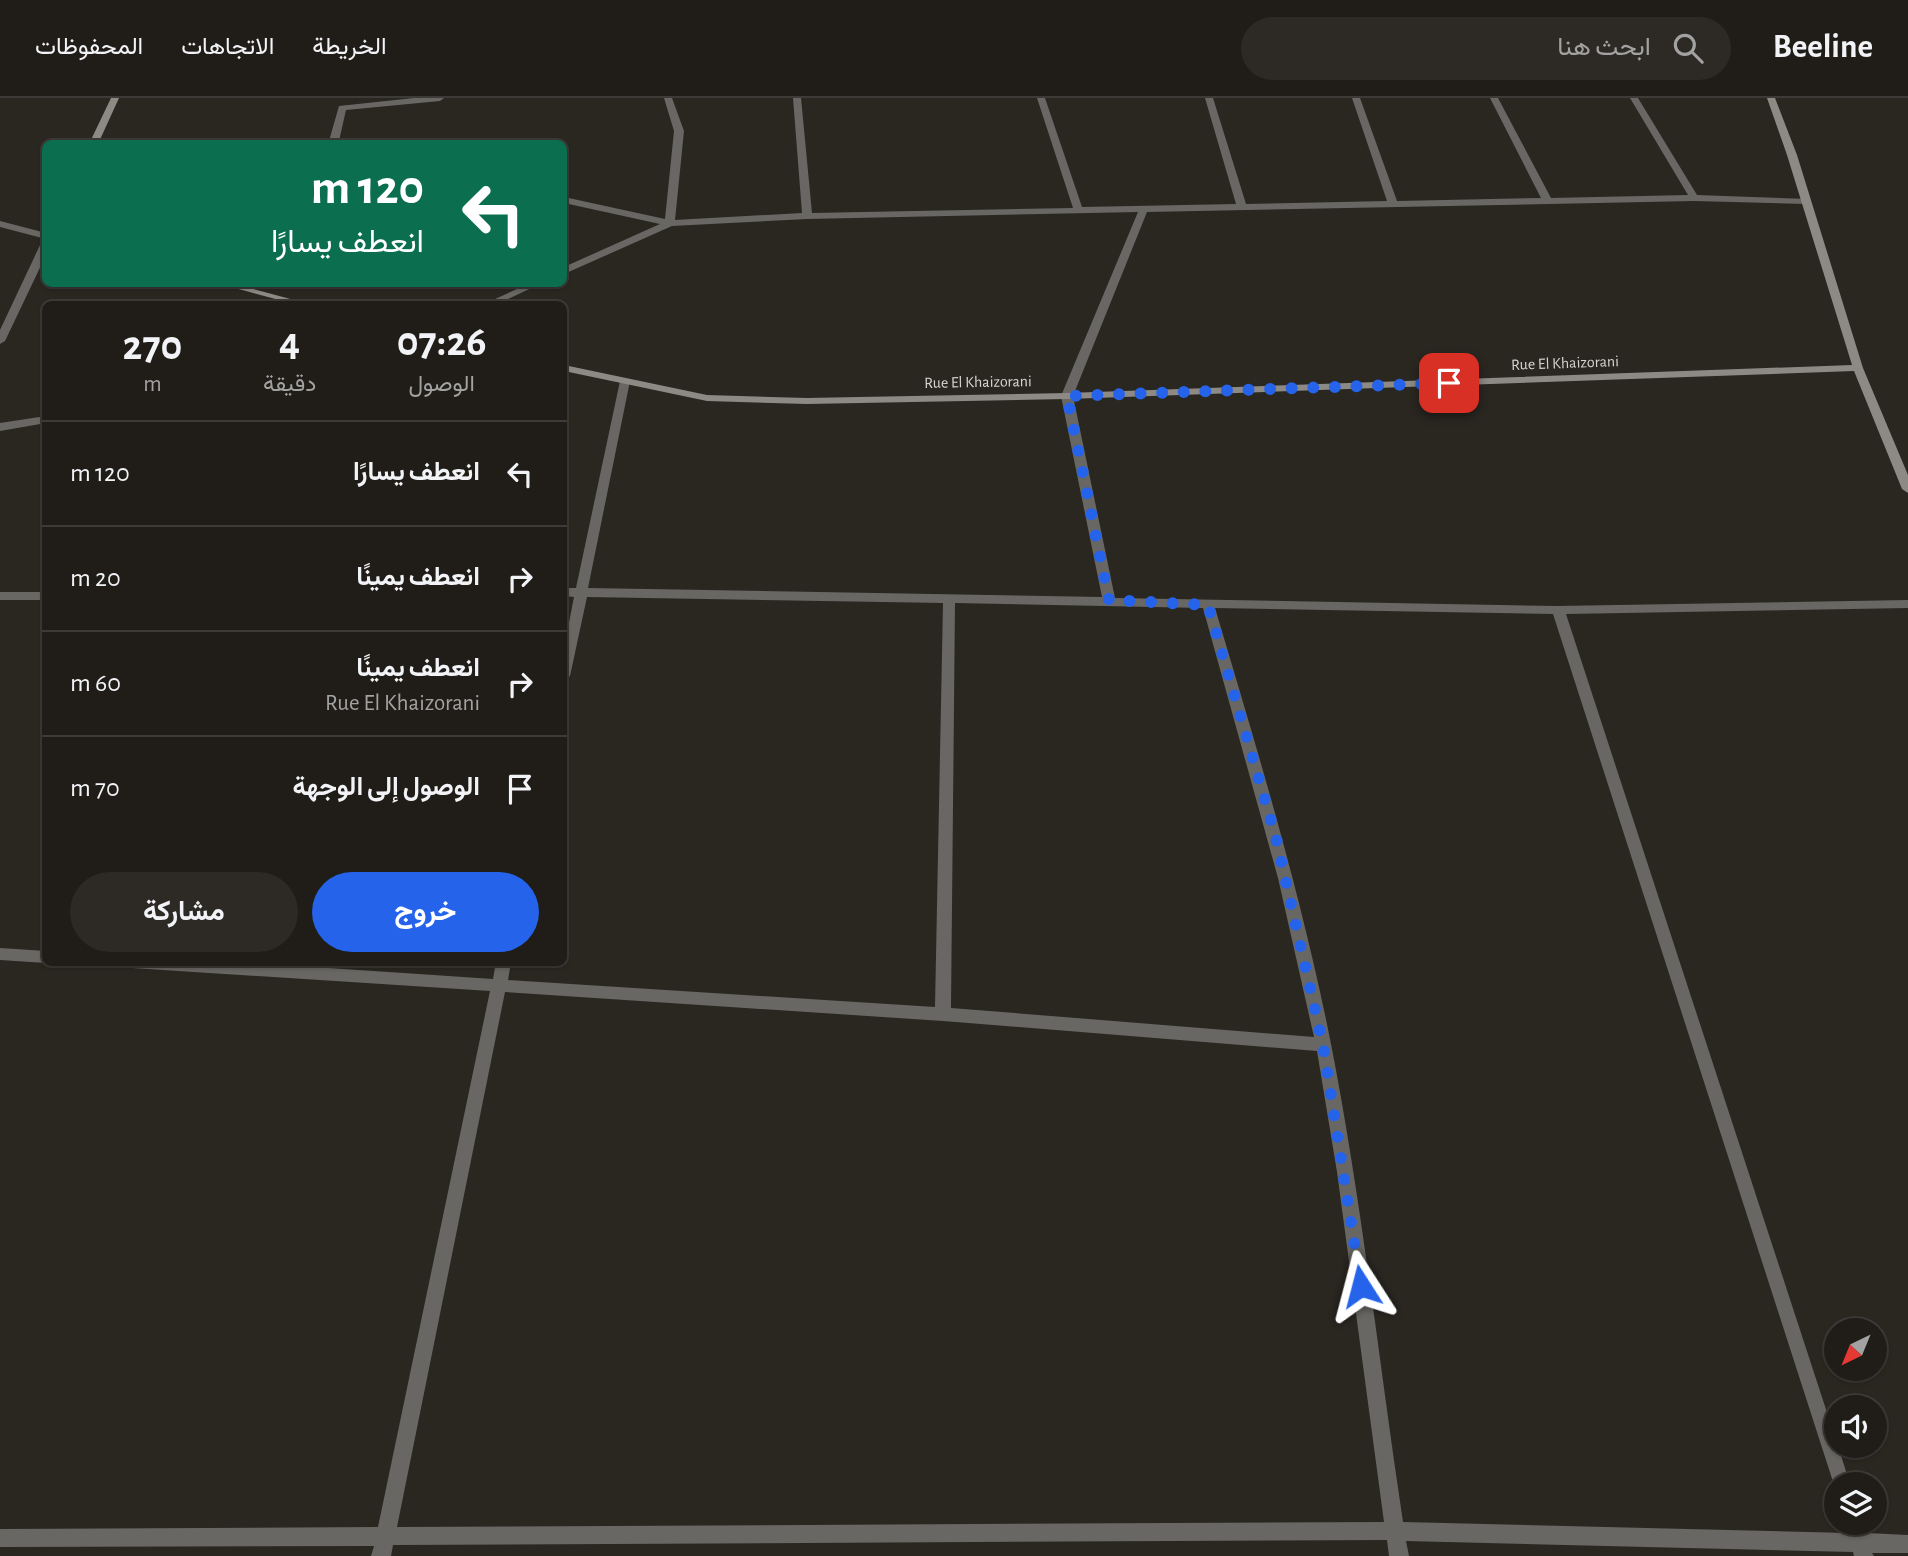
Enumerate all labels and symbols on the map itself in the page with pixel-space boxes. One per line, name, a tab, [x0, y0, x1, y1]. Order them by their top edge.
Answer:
pin	[1419, 353, 1479, 413]
street label: Rue El Khaizorani	[1511, 353, 1619, 373]
street label: Rue El Khaizorani	[924, 373, 1032, 391]
position arrow	[1324, 1249, 1398, 1323]
north arrow	[1824, 1318, 1886, 1381]

